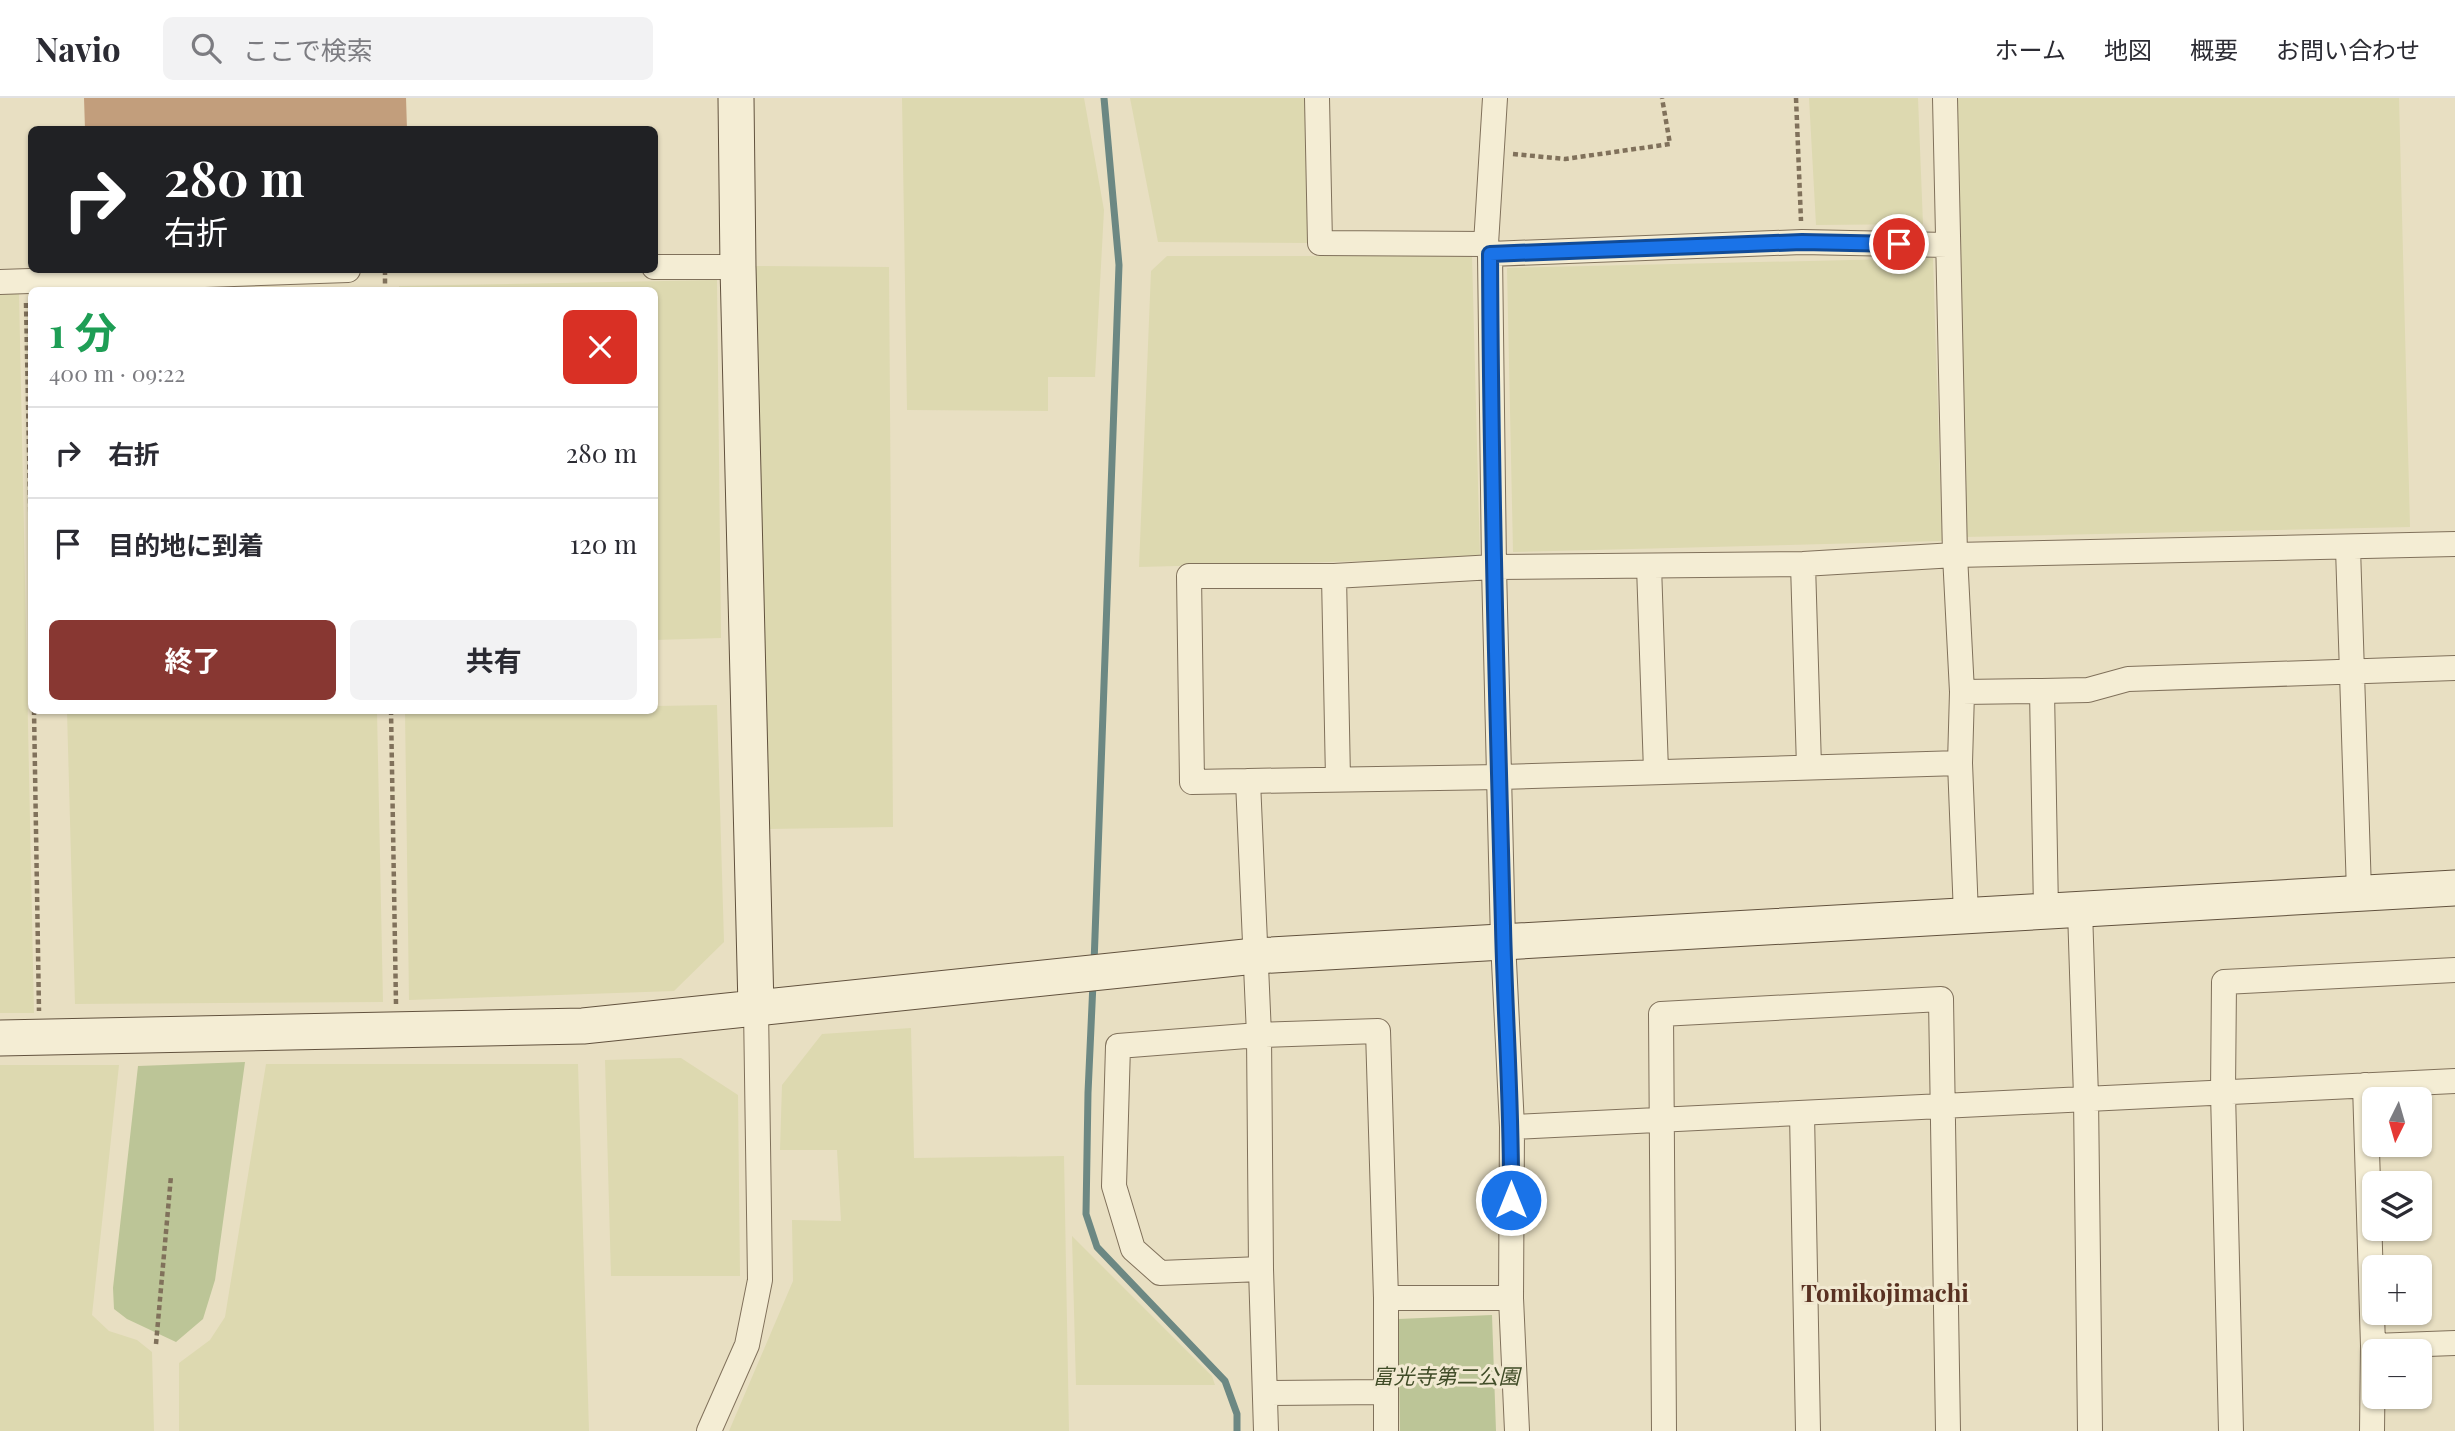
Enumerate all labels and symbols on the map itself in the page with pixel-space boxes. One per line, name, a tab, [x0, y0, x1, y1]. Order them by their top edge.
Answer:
pin	[1869, 214, 1929, 274]
north arrow	[2362, 1087, 2432, 1157]
position arrow	[1474, 1163, 1548, 1237]
district label: Tomikojimachi	[1801, 1276, 1969, 1308]
park label: 富光寺第二公園	[1373, 1361, 1522, 1389]

